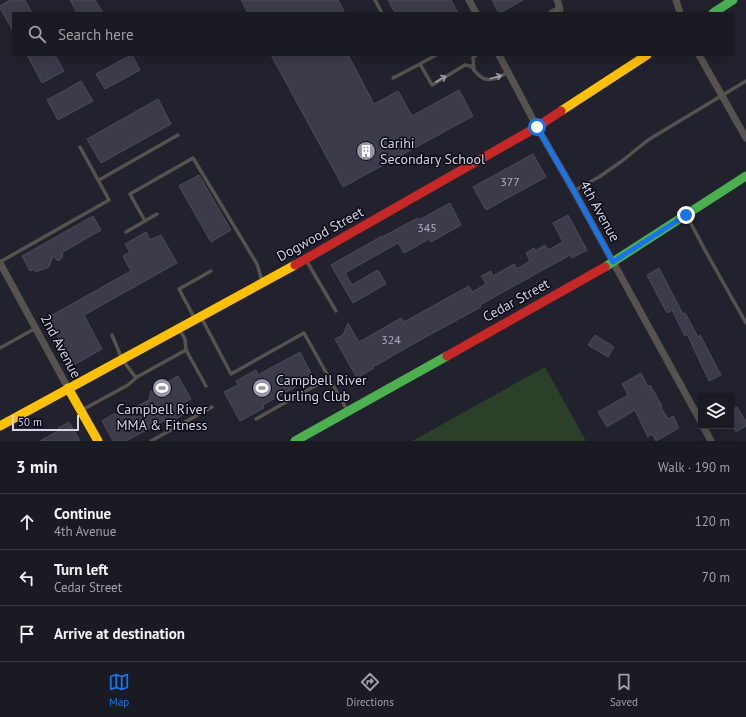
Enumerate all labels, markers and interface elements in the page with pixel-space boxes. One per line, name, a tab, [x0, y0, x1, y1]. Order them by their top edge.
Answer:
search box	[12, 12, 734, 56]
icon: search	[26, 23, 48, 45]
text: Search here	[58, 25, 134, 44]
one-way arrow	[490, 73, 503, 80]
one-way arrow	[435, 75, 447, 83]
route start	[528, 118, 546, 136]
place label: Carihi Secondary School	[380, 134, 485, 168]
building icon: Carihi Secondary School	[355, 140, 377, 162]
house number: 377	[500, 174, 520, 189]
street label: 4th Avenue	[576, 177, 624, 245]
street label: Dogwood Street	[273, 203, 367, 265]
route end	[677, 206, 695, 224]
house number: 345	[417, 220, 437, 235]
street label: Cedar Street	[480, 274, 553, 326]
street label: 2nd Avenue	[37, 311, 85, 381]
house number: 324	[381, 332, 401, 347]
place label: Campbell River Curling Club	[276, 371, 367, 405]
sports icon: Campbell River MMA & Fitness	[151, 377, 173, 399]
sports icon: Campbell River Curling Club	[251, 377, 273, 399]
map controls	[698, 393, 734, 429]
button: layers	[698, 393, 734, 429]
place label: Campbell River MMA & Fitness	[117, 400, 208, 434]
scale bar	[12, 413, 79, 432]
text: 50 m	[18, 415, 42, 429]
text: 3 min	[16, 456, 57, 478]
text: Walk · 190 m	[658, 459, 730, 476]
text: Continue	[54, 504, 111, 523]
icon: ahead	[16, 511, 38, 533]
text: 120 m	[695, 513, 730, 530]
text: 4th Avenue	[54, 523, 116, 540]
text: Turn left	[54, 560, 108, 579]
icon: left	[16, 567, 38, 589]
text: 70 m	[702, 569, 730, 586]
text: Cedar Street	[54, 579, 122, 596]
icon: arrive	[16, 623, 38, 645]
text: Arrive at destination	[54, 624, 185, 643]
tab: Map	[108, 671, 130, 709]
tab: Directions	[346, 671, 394, 709]
tab: Saved	[610, 671, 638, 709]

